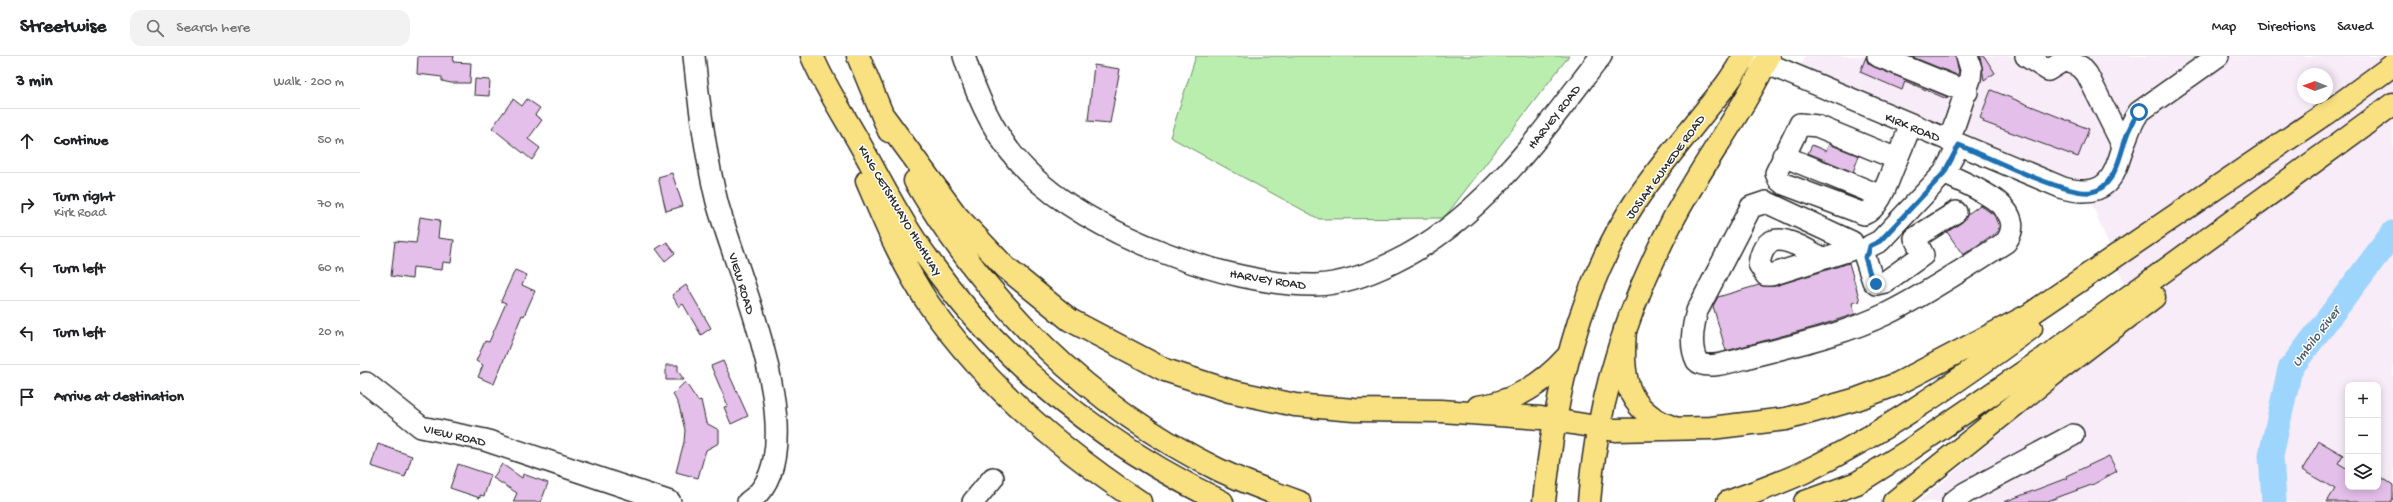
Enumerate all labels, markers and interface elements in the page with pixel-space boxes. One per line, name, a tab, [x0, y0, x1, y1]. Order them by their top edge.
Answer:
search box	[130, 10, 410, 46]
text: Streetwise	[20, 16, 106, 39]
icon: search	[144, 17, 166, 39]
text: Search here	[176, 19, 250, 37]
text: Map	[2212, 19, 2236, 36]
text: Directions	[2258, 19, 2315, 36]
text: Saved	[2337, 19, 2373, 36]
north arrow	[2297, 68, 2333, 104]
text: 3 min	[16, 72, 53, 92]
text: Walk · 200 m	[273, 75, 344, 90]
street label: HARVEY ROAD	[1525, 82, 1585, 153]
route start	[2130, 103, 2148, 121]
street label: KIRK ROAD	[1882, 110, 1942, 146]
street label: JOSIAH GUMEDE ROAD	[1623, 112, 1709, 223]
icon: ahead	[16, 130, 38, 152]
text: Continue	[54, 132, 108, 150]
text: 50 m	[317, 133, 344, 148]
street label: KING CETSHWAYO HIGHWAY	[854, 143, 944, 280]
text: Turn right	[54, 188, 114, 206]
icon: right	[16, 194, 38, 216]
text: 70 m	[318, 197, 344, 212]
text: Kirk Road	[54, 206, 106, 221]
street label: VIEW ROAD	[724, 250, 757, 317]
icon: left	[16, 258, 38, 280]
text: Turn left	[54, 260, 105, 278]
text: 60 m	[318, 261, 344, 276]
street label: HARVEY ROAD	[1228, 267, 1307, 294]
route end	[1867, 275, 1885, 293]
water label: Umbilo River	[2289, 302, 2347, 371]
icon: left	[16, 322, 38, 344]
text: Turn left	[54, 324, 105, 342]
text: 20 m	[318, 325, 344, 340]
map controls	[2345, 382, 2381, 490]
button: +	[2345, 382, 2381, 418]
icon: arrive	[16, 386, 38, 408]
text: Arrive at destination	[54, 388, 184, 406]
button: −	[2345, 418, 2381, 454]
street label: VIEW ROAD	[421, 422, 488, 451]
button: layers	[2345, 454, 2381, 490]

